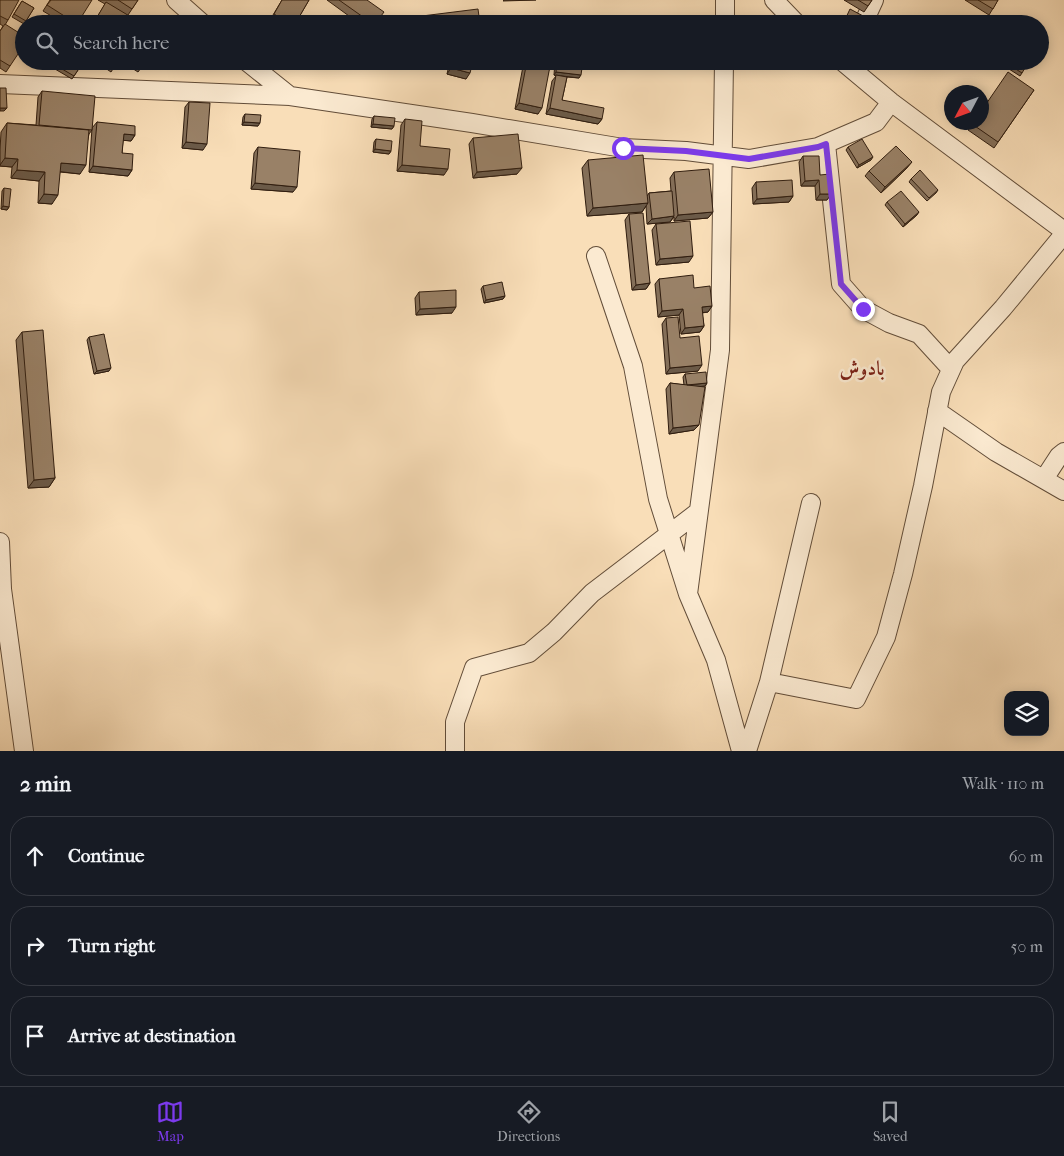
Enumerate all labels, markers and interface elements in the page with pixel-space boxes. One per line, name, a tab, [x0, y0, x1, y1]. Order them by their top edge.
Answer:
search box	[15, 15, 1049, 70]
icon: search	[33, 29, 61, 57]
text: Search here	[73, 32, 169, 54]
north arrow	[944, 85, 989, 130]
route start	[612, 137, 635, 160]
route end	[852, 298, 875, 321]
district label: بادوش	[839, 357, 885, 380]
map controls	[1004, 691, 1049, 736]
button: layers	[1004, 691, 1049, 736]
text: 2 min	[20, 772, 71, 796]
text: Walk · 110 m	[962, 774, 1044, 793]
icon: ahead	[21, 842, 49, 870]
text: Continue	[68, 845, 144, 867]
text: 60 m	[1009, 847, 1043, 866]
icon: right	[21, 932, 49, 960]
text: Turn right	[68, 935, 155, 957]
text: 50 m	[1011, 937, 1043, 956]
icon: arrive	[21, 1022, 49, 1050]
text: Arrive at destination	[68, 1025, 236, 1047]
tab: Map	[156, 1098, 184, 1145]
tab: Directions	[497, 1098, 560, 1145]
tab: Saved	[873, 1098, 908, 1145]

